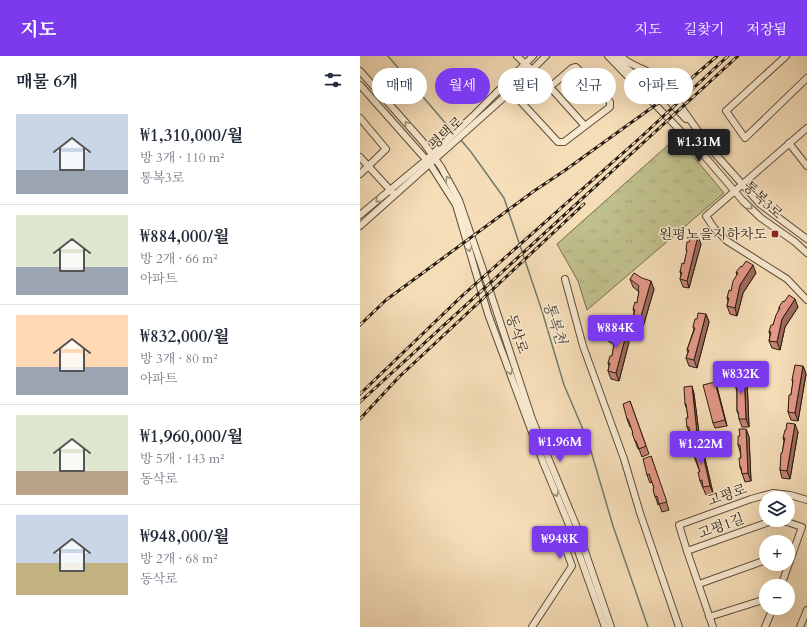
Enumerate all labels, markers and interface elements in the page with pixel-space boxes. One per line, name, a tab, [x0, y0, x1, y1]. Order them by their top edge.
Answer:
text: 지도	[20, 17, 57, 43]
text: 지도	[635, 20, 662, 39]
text: 길찾기	[684, 20, 724, 39]
text: 저장됨	[746, 20, 787, 39]
chip: 매매	[372, 68, 427, 104]
chip: 월세	[435, 68, 490, 104]
chip: 필터	[498, 68, 553, 104]
chip: 신규	[561, 68, 616, 104]
chip: 아파트	[624, 68, 693, 104]
icon: filters	[322, 69, 344, 91]
text: 매물 6개	[16, 70, 79, 93]
street label: 평택로	[425, 112, 468, 154]
one-way arrow	[405, 121, 412, 129]
text: ₩1,310,000/월	[140, 124, 243, 147]
pin: ₩1.31M	[666, 129, 732, 163]
icon: home	[48, 130, 96, 178]
text: ₩1.31M	[677, 133, 721, 151]
text: 방 3개 · 110 m²	[140, 149, 224, 167]
text: 통복3로	[140, 169, 184, 187]
one-way arrow	[445, 175, 452, 183]
street label: 통복3로	[739, 177, 787, 224]
one-way arrow	[375, 195, 383, 202]
one-way arrow	[745, 202, 752, 209]
text: ₩884,000/월	[140, 225, 230, 248]
place label: 원평노을지하차도	[659, 225, 767, 244]
marker: 원평노을지하차도	[770, 229, 780, 239]
icon: home	[48, 231, 96, 279]
one-way arrow	[465, 245, 473, 252]
text: 방 2개 · 66 m²	[140, 250, 218, 268]
text: 아파트	[140, 270, 178, 288]
water label: 통복천	[539, 299, 572, 348]
street label: 동삭로	[501, 312, 533, 357]
pin: ₩884K	[588, 315, 644, 349]
text: ₩884K	[597, 319, 635, 337]
text: ₩832,000/월	[140, 325, 230, 348]
icon: home	[48, 331, 96, 379]
text: 방 3개 · 80 m²	[140, 350, 218, 368]
pin: ₩832K	[713, 361, 769, 395]
text: ₩832K	[722, 365, 760, 383]
one-way arrow	[505, 369, 513, 376]
text: 아파트	[140, 370, 178, 388]
text: ₩1,960,000/월	[140, 425, 243, 448]
pin: ₩1.96M	[527, 429, 593, 463]
icon: home	[48, 431, 96, 479]
pin: ₩1.22M	[668, 431, 734, 465]
text: ₩1.96M	[538, 433, 582, 451]
text: ₩1.22M	[679, 435, 723, 453]
text: 방 5개 · 143 m²	[140, 450, 224, 468]
text: 동삭로	[140, 470, 178, 488]
street label: 고평로	[705, 479, 750, 511]
one-way arrow	[552, 490, 560, 497]
map controls	[759, 491, 795, 615]
button: layers	[759, 491, 795, 527]
street label: 고평1길	[695, 509, 747, 543]
text: ₩948,000/월	[140, 525, 230, 548]
pin: ₩948K	[532, 526, 588, 560]
text: ₩948K	[541, 530, 579, 548]
icon: home	[48, 531, 96, 579]
button: +	[759, 535, 795, 571]
text: 방 2개 · 68 m²	[140, 550, 218, 568]
text: 동삭로	[140, 570, 178, 588]
button: −	[759, 579, 795, 615]

